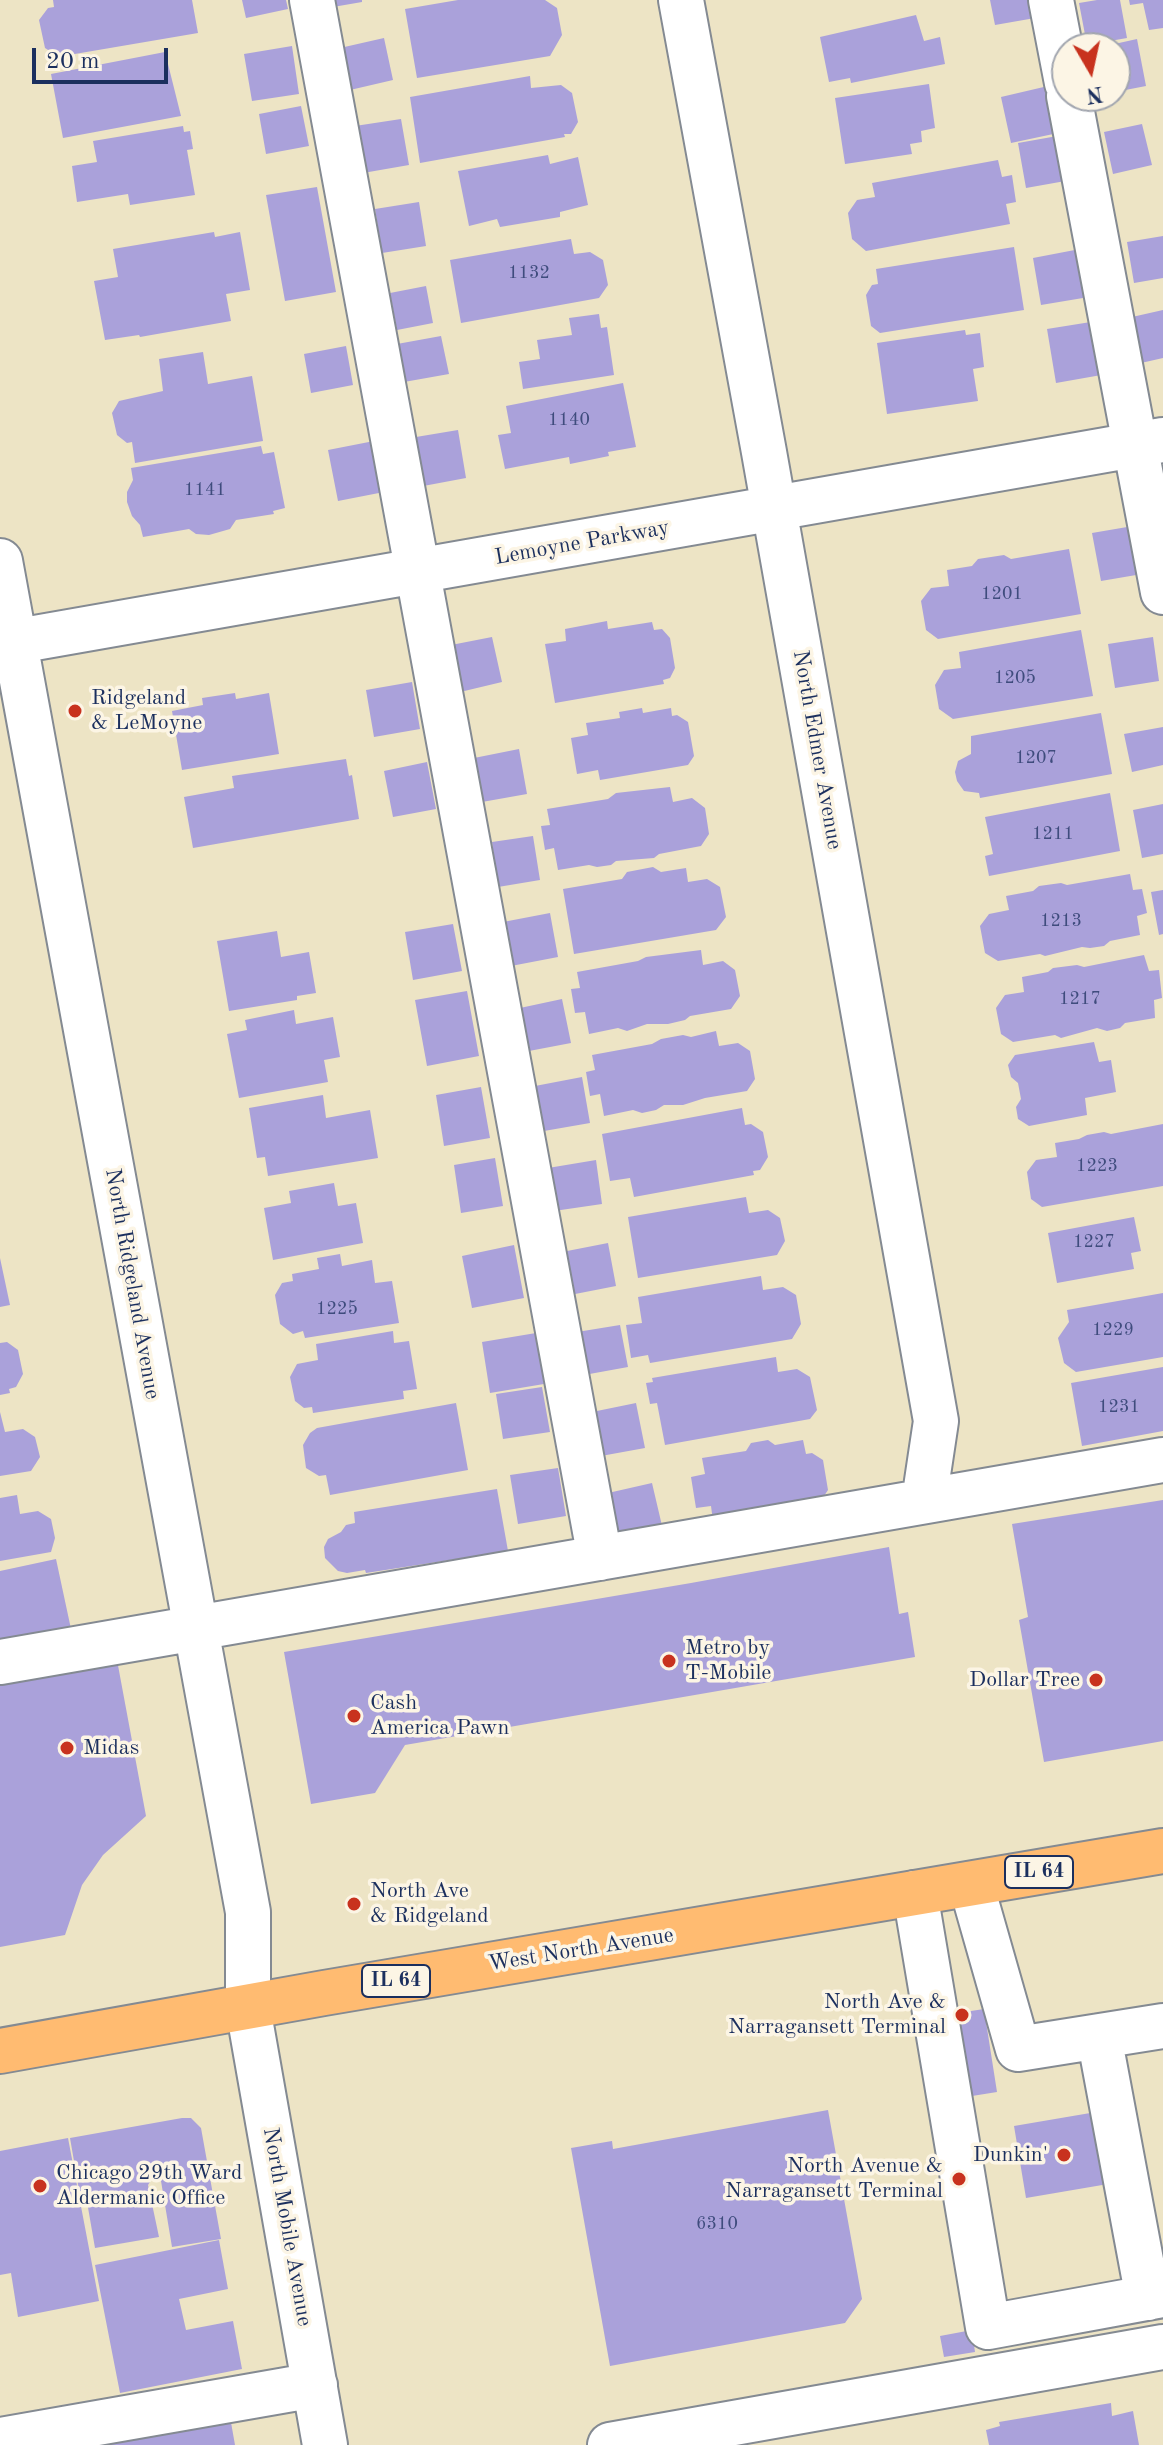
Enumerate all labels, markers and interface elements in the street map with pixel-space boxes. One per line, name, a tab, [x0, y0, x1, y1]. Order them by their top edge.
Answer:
scale bar	[36, 32, 172, 82]
north arrow	[1051, 32, 1131, 112]
text: 20 m	[46, 50, 100, 74]
text: N	[1084, 82, 1104, 106]
house number: 1132	[508, 262, 550, 284]
house number: 1140	[548, 409, 590, 431]
house number: 1141	[184, 479, 226, 501]
street label: Lemoyne Parkway	[493, 515, 671, 571]
house number: 1201	[981, 583, 1023, 605]
street label: North Edmer Avenue	[786, 648, 848, 852]
house number: 1205	[994, 667, 1036, 689]
place label: Ridgeland & LeMoyne	[91, 685, 202, 736]
marker: Ridgeland & LeMoyne	[66, 702, 84, 720]
house number: 1207	[1015, 747, 1057, 769]
house number: 1211	[1032, 823, 1074, 845]
house number: 1213	[1040, 910, 1082, 932]
house number: 1217	[1059, 988, 1101, 1010]
house number: 1223	[1076, 1155, 1118, 1177]
street label: North Ridgeland Avenue	[99, 1166, 165, 1402]
house number: 1227	[1073, 1231, 1115, 1253]
house number: 1225	[316, 1298, 358, 1320]
house number: 1229	[1092, 1319, 1134, 1341]
house number: 1231	[1098, 1396, 1140, 1418]
place label: Metro by T-Mobile	[685, 1635, 771, 1686]
marker: Metro by T-Mobile	[660, 1652, 678, 1670]
place label: Dollar Tree	[969, 1667, 1080, 1693]
marker: Dollar Tree	[1087, 1671, 1105, 1689]
place label: Cash America Pawn	[370, 1690, 509, 1742]
marker: Cash America Pawn	[345, 1707, 363, 1725]
place label: Midas	[83, 1735, 139, 1761]
marker: Midas	[58, 1739, 76, 1757]
road number: IL 64	[1005, 1856, 1073, 1888]
place label: North Ave & Ridgeland	[370, 1878, 489, 1930]
marker: North Ave & Ridgeland	[345, 1895, 363, 1913]
street label: West North Avenue	[486, 1922, 676, 1978]
road number: IL 64	[362, 1965, 430, 1997]
place label: North Ave & Narragansett Terminal	[728, 1989, 946, 2040]
marker: North Ave & Narragansett Terminal	[953, 2006, 971, 2024]
street label: North Mobile Avenue	[257, 2126, 317, 2328]
place label: Dunkin'	[973, 2142, 1048, 2168]
marker: Dunkin'	[1055, 2146, 1073, 2164]
place label: North Avenue & Narragansett Terminal	[725, 2153, 943, 2204]
place label: Chicago 29th Ward Aldermanic Office	[56, 2160, 243, 2212]
marker: North Avenue & Narragansett Terminal	[950, 2170, 968, 2188]
marker: Chicago 29th Ward Aldermanic Office	[31, 2177, 49, 2195]
house number: 6310	[696, 2213, 738, 2235]

